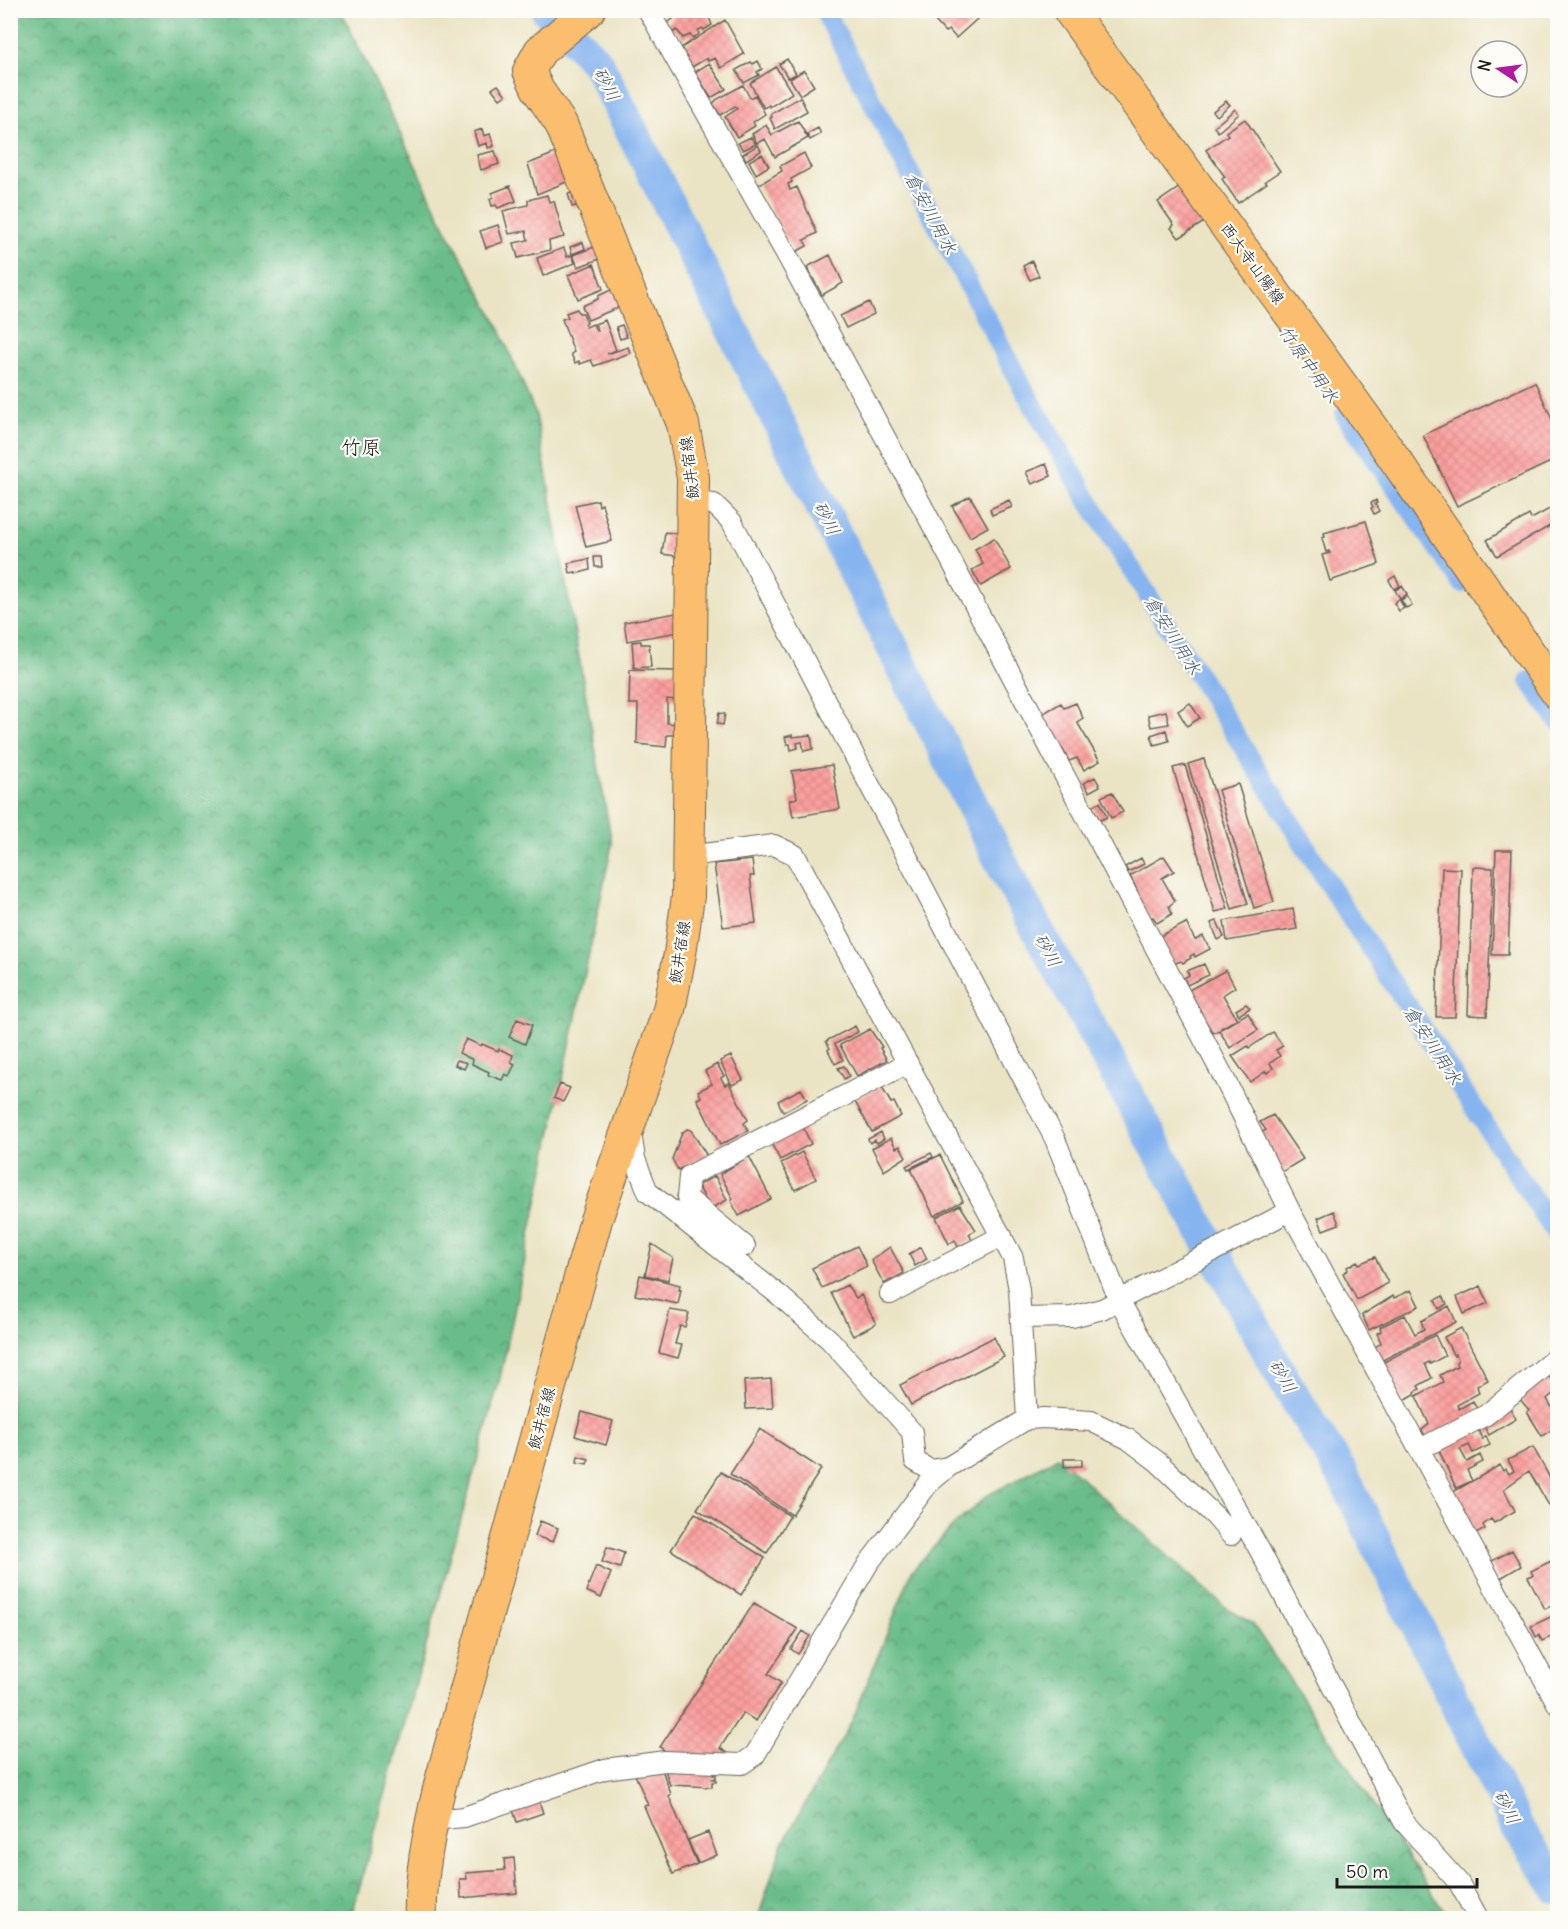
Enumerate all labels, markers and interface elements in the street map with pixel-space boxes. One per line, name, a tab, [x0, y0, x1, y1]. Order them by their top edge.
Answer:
north arrow	[1469, 39, 1529, 99]
text: N	[1473, 58, 1495, 73]
water label: 砂川	[588, 63, 626, 105]
water label: 倉安川用水	[900, 168, 962, 258]
street label: 西大寺山陽線	[1217, 218, 1289, 308]
water label: 竹原中用水	[1274, 321, 1344, 407]
district label: 竹原	[341, 434, 381, 459]
street label: 飯井宿線	[675, 435, 703, 501]
water label: 砂川	[809, 497, 845, 539]
water label: 倉安川用水	[1139, 591, 1207, 679]
street label: 飯井宿線	[664, 919, 694, 985]
water label: 砂川	[1029, 929, 1067, 971]
water label: 倉安川用水	[1399, 1001, 1467, 1089]
water label: 砂川	[1264, 1355, 1302, 1397]
street label: 飯井宿線	[523, 1384, 559, 1452]
water label: 砂川	[1489, 1786, 1525, 1828]
scale bar	[1337, 1851, 1476, 1889]
text: 50 m	[1346, 1860, 1388, 1883]

